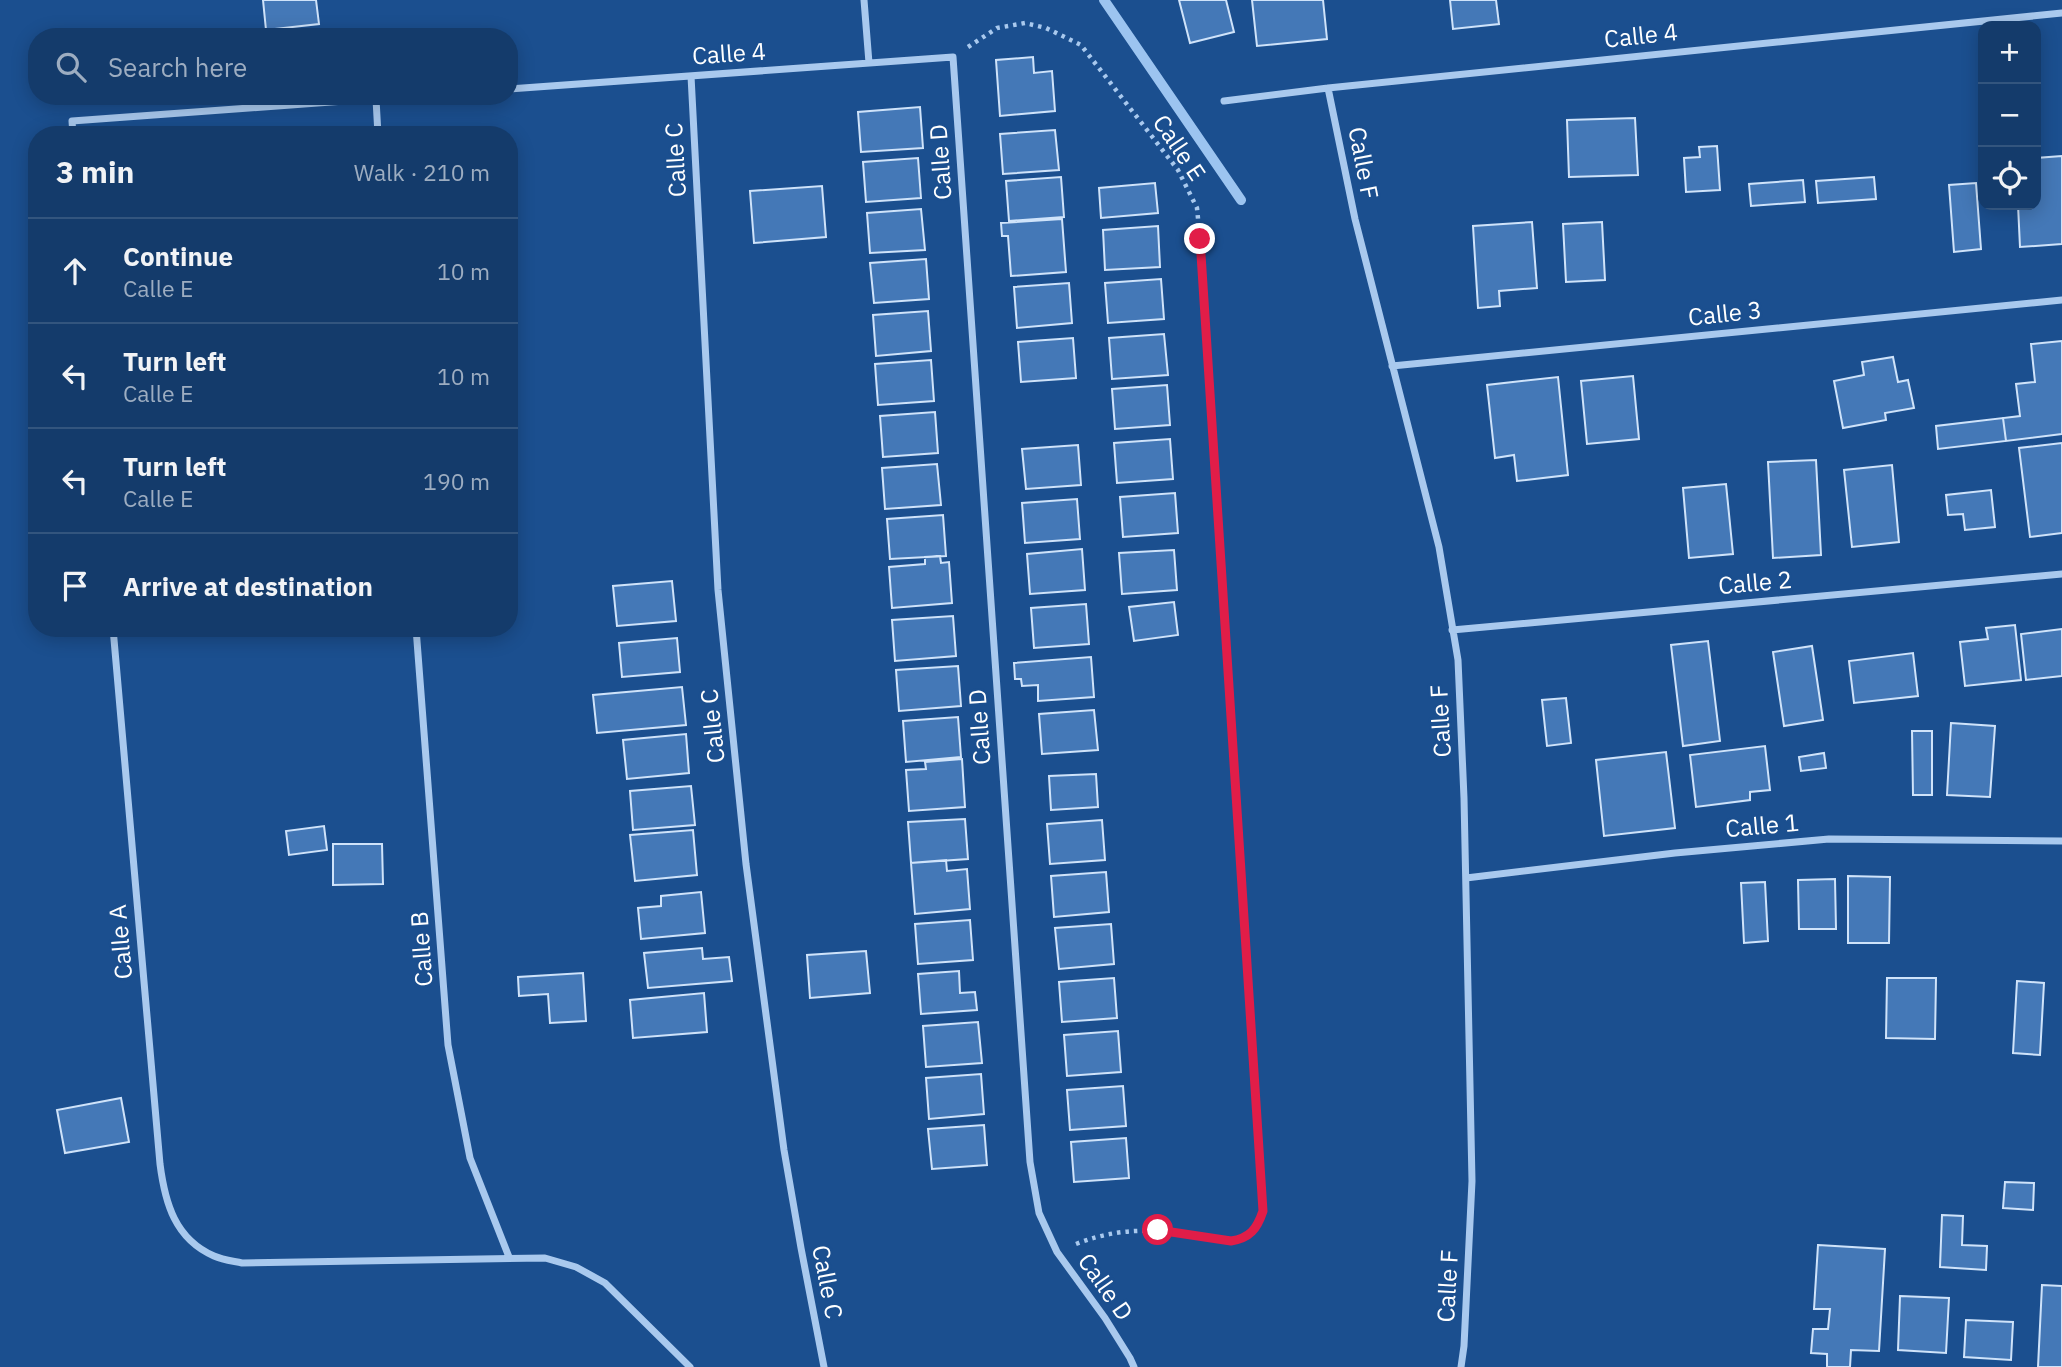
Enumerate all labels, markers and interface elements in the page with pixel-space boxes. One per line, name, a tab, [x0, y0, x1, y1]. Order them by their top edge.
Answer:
street label: Calle 4	[1602, 15, 1679, 55]
map controls	[1978, 21, 2041, 210]
button: +	[1978, 21, 2041, 84]
search box	[28, 28, 518, 105]
street label: Calle 4	[691, 34, 767, 72]
icon: search	[52, 48, 90, 86]
text: Search here	[108, 50, 247, 84]
button: −	[1978, 84, 2041, 147]
street label: Calle E	[1146, 108, 1214, 187]
street label: Calle C	[657, 122, 693, 198]
street label: Calle D	[921, 123, 959, 201]
street label: Calle F	[1341, 124, 1387, 202]
button: locate	[1978, 147, 2041, 210]
text: 3 min	[56, 152, 134, 191]
text: Walk · 210 m	[354, 157, 490, 187]
route end	[1184, 223, 1215, 254]
text: Continue	[123, 239, 233, 273]
icon: ahead	[56, 252, 94, 290]
text: 10 m	[437, 256, 490, 286]
text: Calle E	[123, 273, 193, 303]
street label: Calle 3	[1686, 293, 1763, 333]
text: Turn left	[123, 344, 226, 378]
icon: left	[56, 357, 94, 395]
text: 10 m	[437, 361, 490, 391]
text: Calle E	[123, 378, 193, 408]
text: Turn left	[123, 449, 226, 483]
icon: left	[56, 462, 94, 500]
text: 190 m	[423, 466, 490, 496]
text: Calle E	[123, 483, 193, 513]
street label: Calle 2	[1717, 563, 1793, 601]
icon: arrive	[56, 567, 94, 605]
text: Arrive at destination	[123, 569, 373, 603]
street label: Calle F	[1422, 684, 1458, 758]
street label: Calle C	[692, 687, 732, 765]
street label: Calle D	[960, 688, 998, 766]
street label: Calle 1	[1724, 806, 1800, 844]
street label: Calle A	[101, 903, 139, 981]
street label: Calle B	[402, 910, 440, 988]
route start	[1142, 1214, 1173, 1245]
street label: Calle C	[805, 1242, 851, 1321]
street label: Calle D	[1071, 1246, 1141, 1327]
street label: Calle F	[1429, 1249, 1465, 1323]

